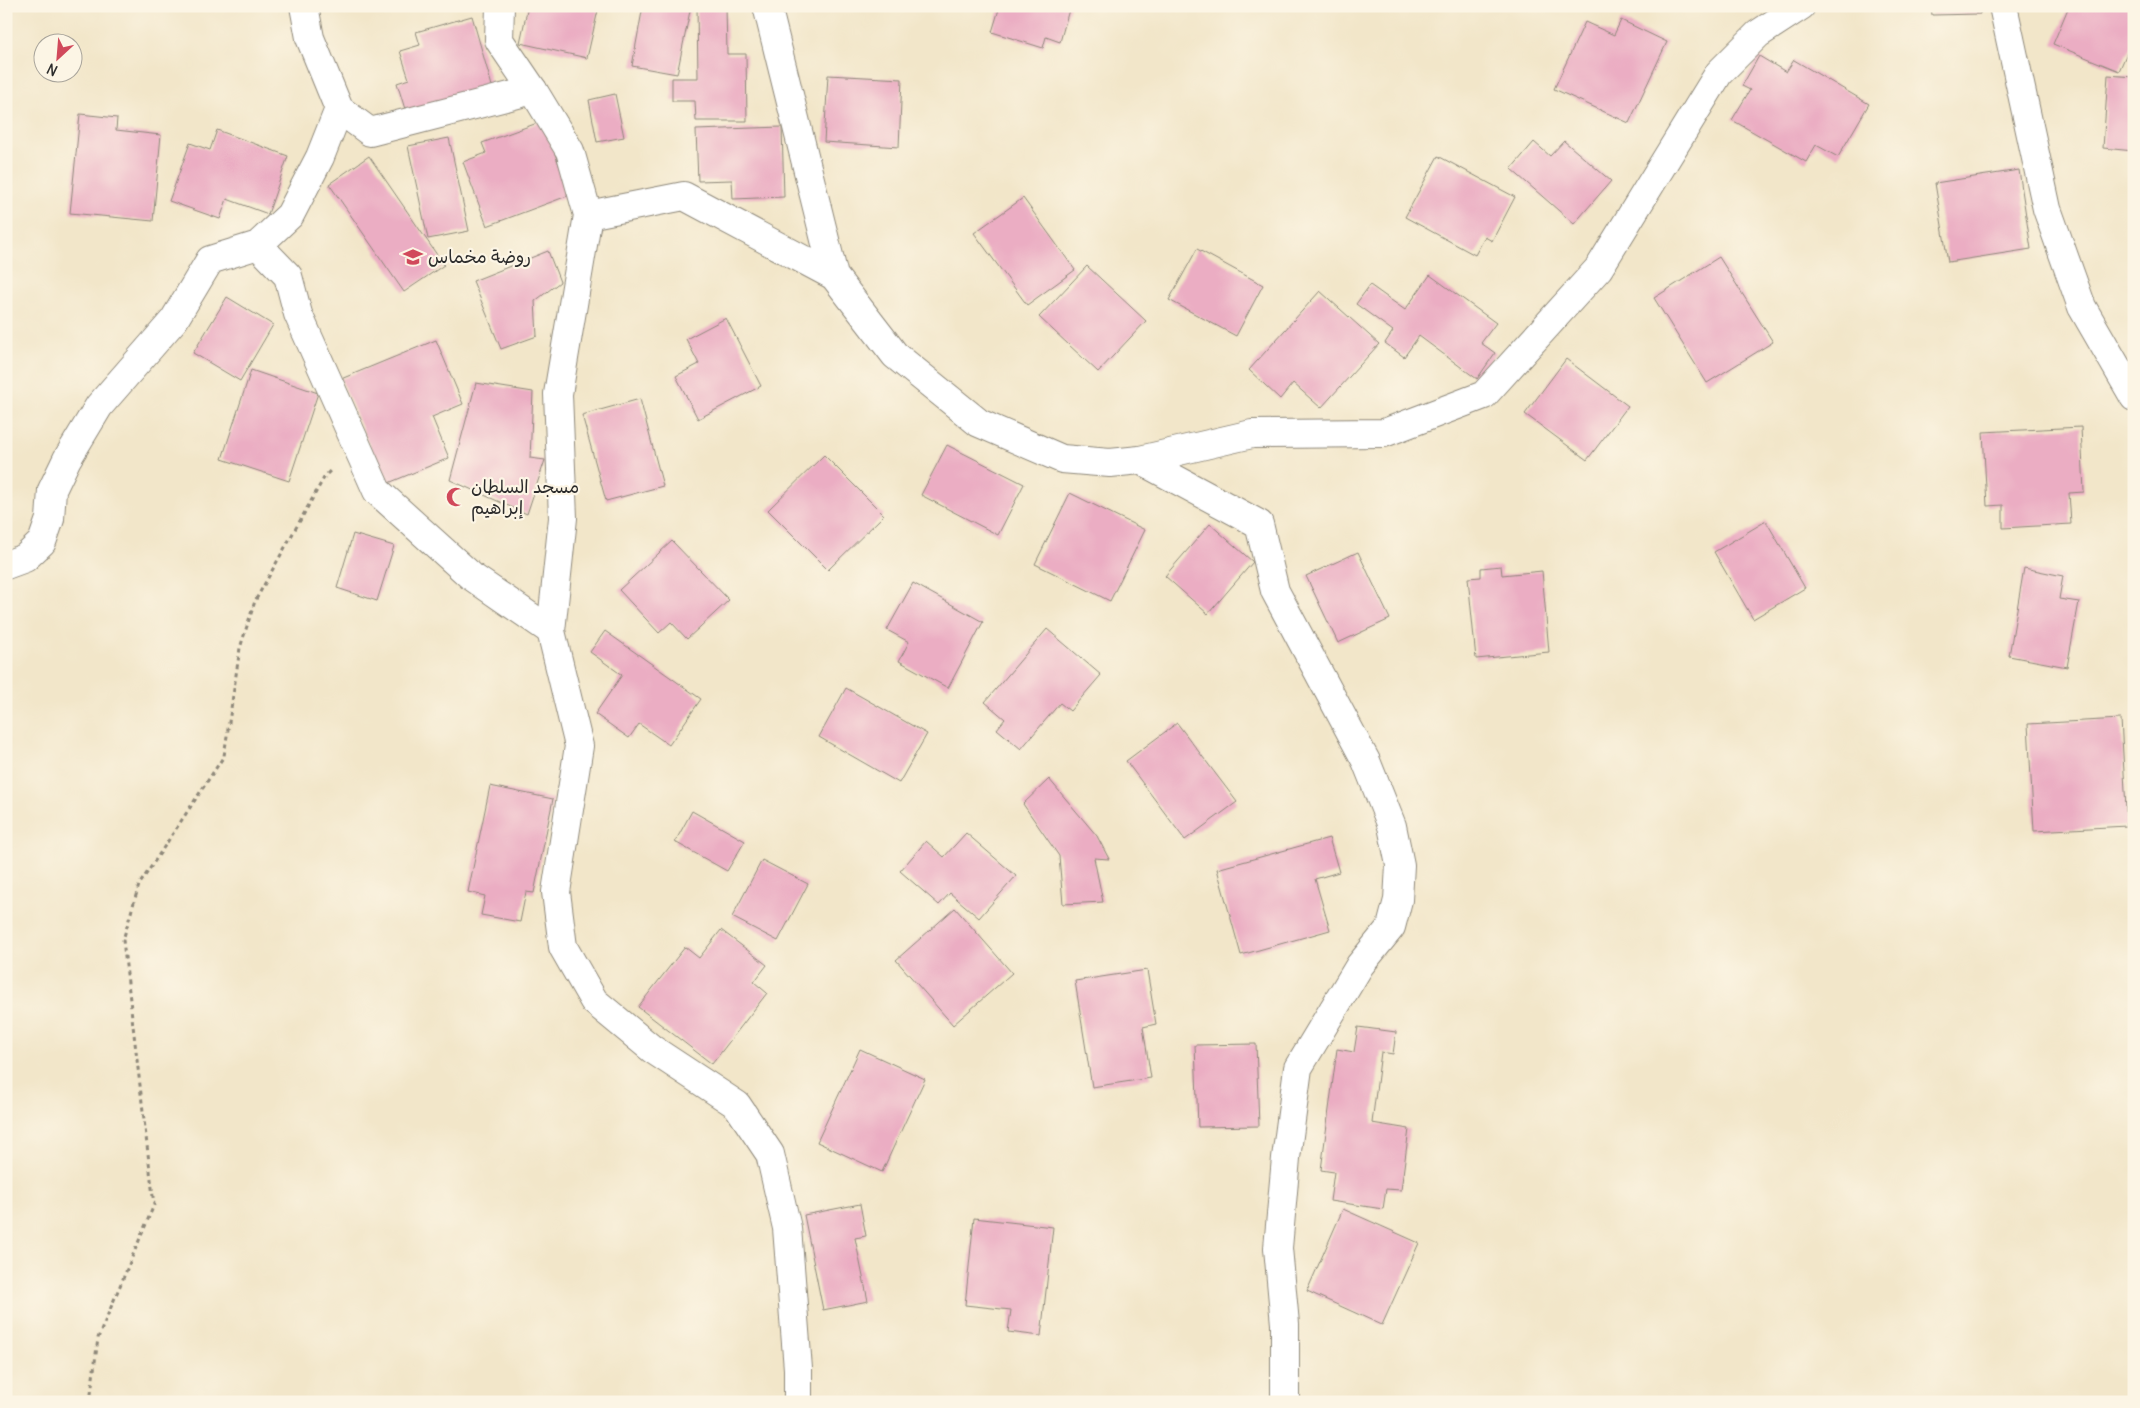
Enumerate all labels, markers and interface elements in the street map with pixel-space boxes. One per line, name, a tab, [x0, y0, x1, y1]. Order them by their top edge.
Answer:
north arrow	[32, 32, 82, 82]
text: N	[44, 59, 61, 80]
place label: روضة مخماس	[428, 245, 531, 268]
school or university icon: روضة مخماس	[402, 246, 424, 268]
place label: مسجد السلطان إبراهيم	[471, 475, 579, 522]
mosque icon: مسجد السلطان إبراهيم	[445, 486, 467, 508]

